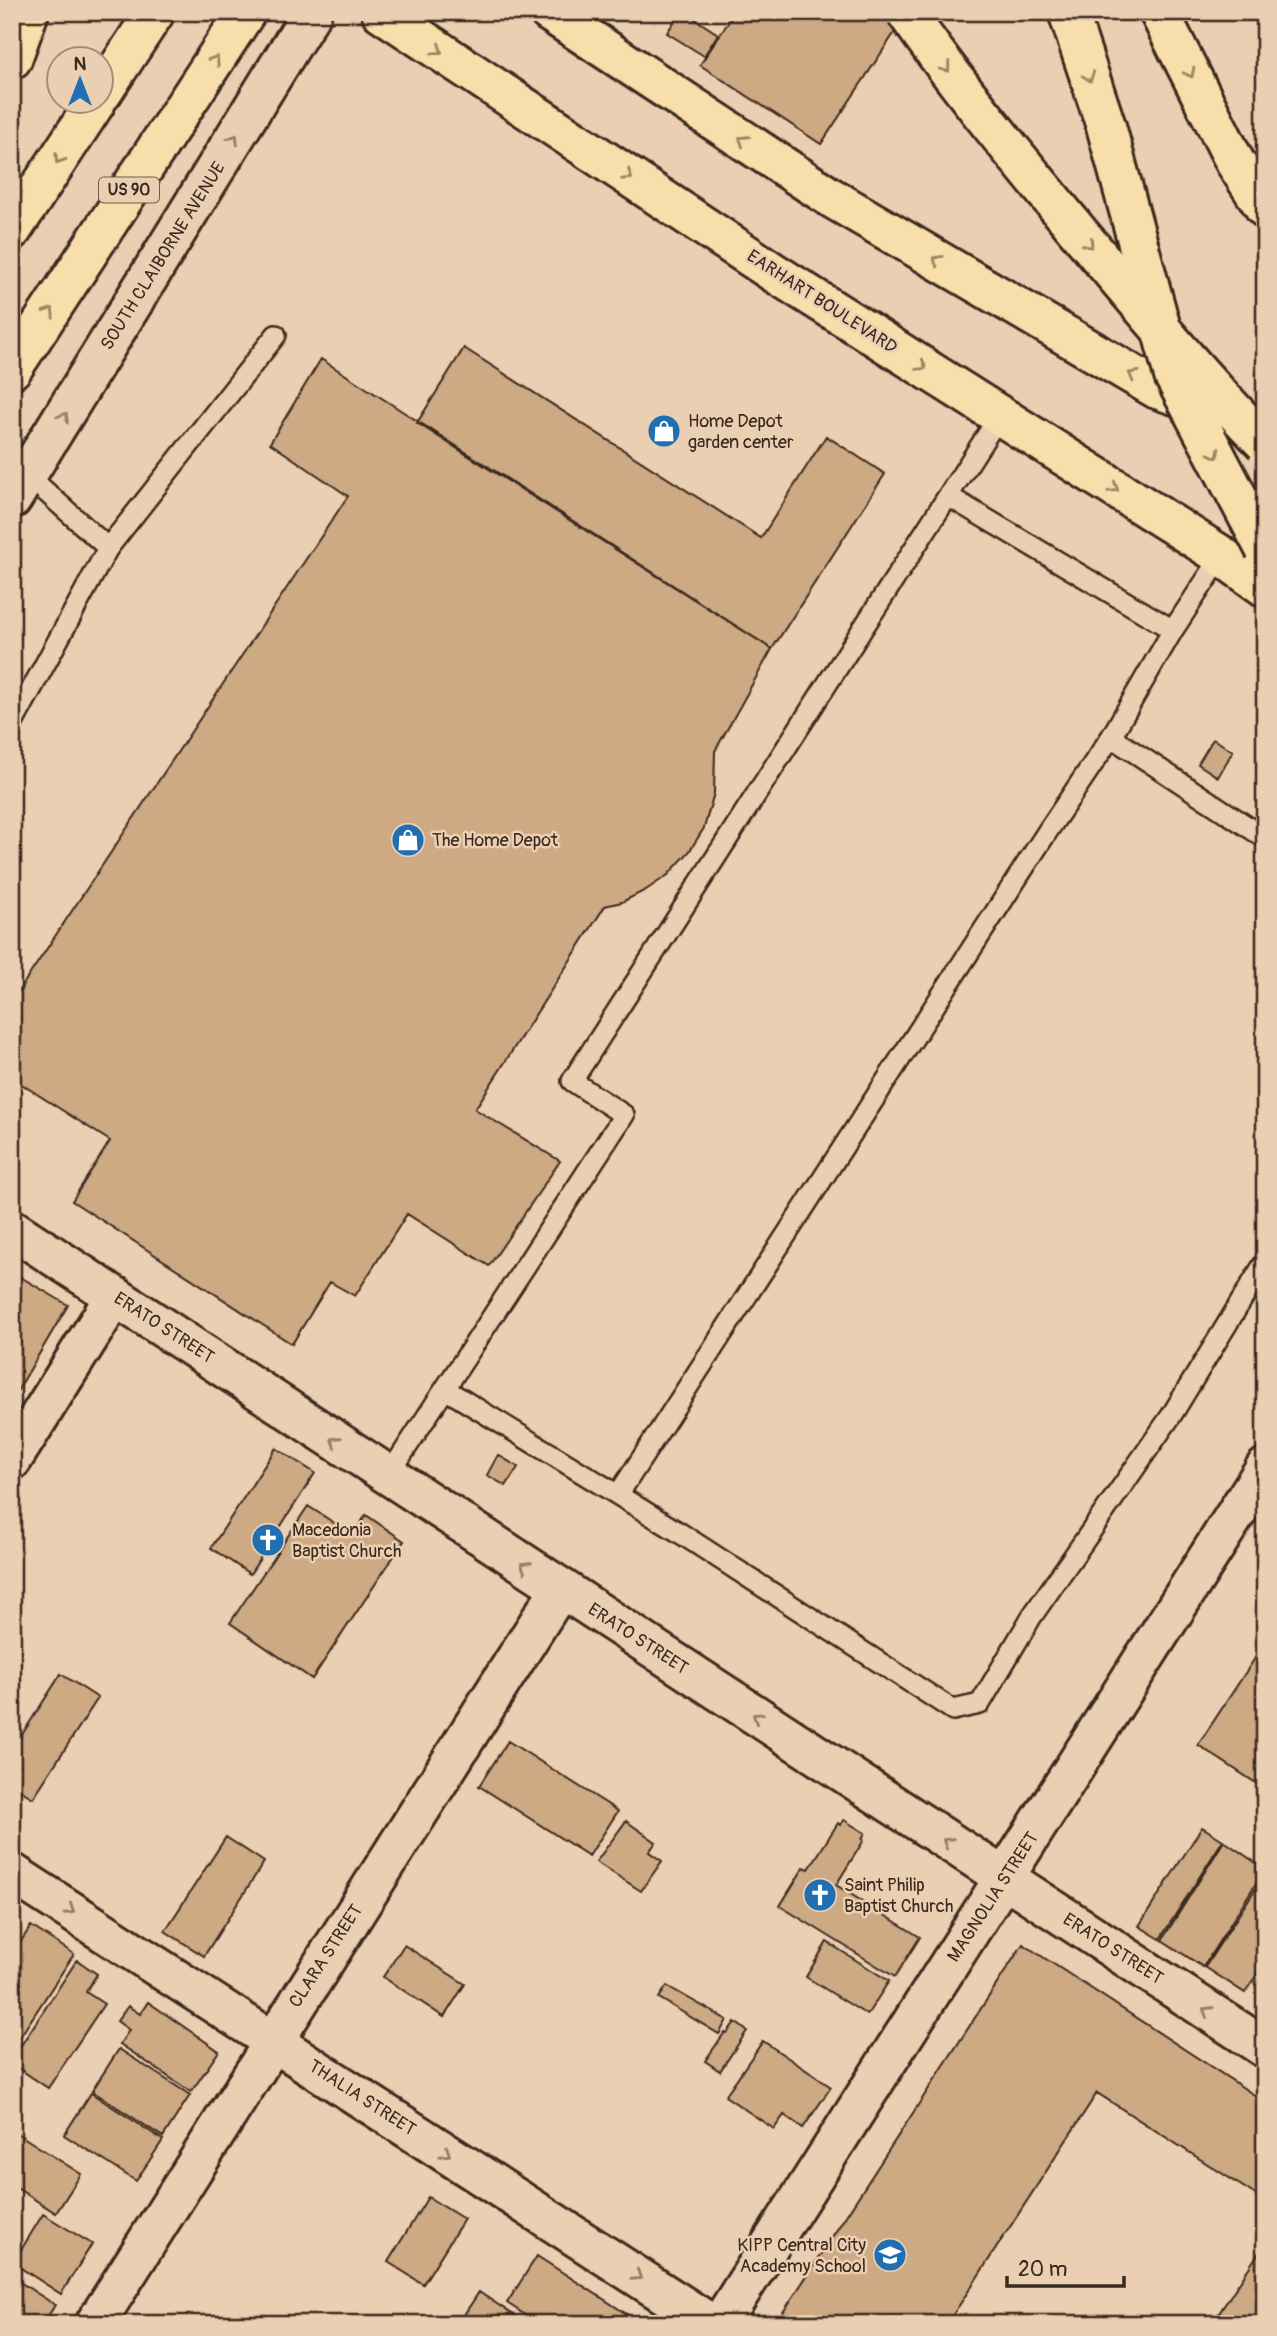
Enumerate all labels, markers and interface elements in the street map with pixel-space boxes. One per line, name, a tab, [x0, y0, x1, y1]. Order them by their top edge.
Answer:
one-way arrow	[431, 42, 444, 55]
north arrow	[46, 46, 116, 116]
text: N	[74, 52, 87, 76]
one-way arrow	[206, 55, 219, 68]
one-way arrow	[937, 60, 950, 73]
one-way arrow	[1181, 66, 1195, 78]
one-way arrow	[1081, 71, 1096, 83]
one-way arrow	[226, 134, 239, 147]
one-way arrow	[738, 136, 751, 149]
one-way arrow	[54, 151, 67, 164]
street label: SOUTH CLAIBORNE AVENUE	[96, 158, 230, 354]
one-way arrow	[620, 167, 633, 180]
road number: US 90	[99, 178, 159, 202]
one-way arrow	[1081, 236, 1093, 249]
street label: EARHART BOULEVARD	[742, 245, 902, 359]
one-way arrow	[931, 255, 944, 268]
one-way arrow	[41, 306, 54, 319]
one-way arrow	[914, 358, 927, 371]
one-way arrow	[1128, 370, 1140, 383]
place label: Home Depot garden center	[688, 410, 794, 454]
one-way arrow	[56, 411, 69, 424]
shop icon: Home Depot garden center	[645, 412, 683, 450]
one-way arrow	[1207, 447, 1220, 459]
one-way arrow	[1106, 479, 1119, 492]
shop icon: The Home Depot	[389, 821, 427, 859]
place label: The Home Depot	[432, 829, 559, 852]
street label: ERATO STREET	[110, 1287, 218, 1369]
one-way arrow	[330, 1436, 343, 1449]
place label: Macedonia Baptist Church	[292, 1519, 401, 1563]
church icon: Macedonia Baptist Church	[249, 1521, 287, 1559]
one-way arrow	[520, 1561, 533, 1574]
street label: ERATO STREET	[584, 1598, 692, 1680]
one-way arrow	[752, 1713, 765, 1726]
street label: MAGNOLIA STREET	[942, 1828, 1044, 1966]
one-way arrow	[942, 1837, 955, 1850]
place label: Saint Philip Baptist Church	[844, 1874, 953, 1918]
church icon: Saint Philip Baptist Church	[801, 1876, 839, 1914]
street label: CLARA STREET	[284, 1900, 368, 2012]
one-way arrow	[62, 1901, 75, 1914]
street label: ERATO STREET	[1059, 1908, 1167, 1990]
one-way arrow	[1202, 2006, 1215, 2019]
street label: THALIA STREET	[304, 2055, 420, 2141]
one-way arrow	[438, 2144, 451, 2157]
place label: KIPP Central City Academy School	[737, 2234, 866, 2278]
school or university icon: KIPP Central City Academy School	[871, 2236, 909, 2274]
scale bar	[1007, 2245, 1125, 2289]
text: 20 m	[1018, 2256, 1067, 2283]
one-way arrow	[629, 2268, 642, 2280]

